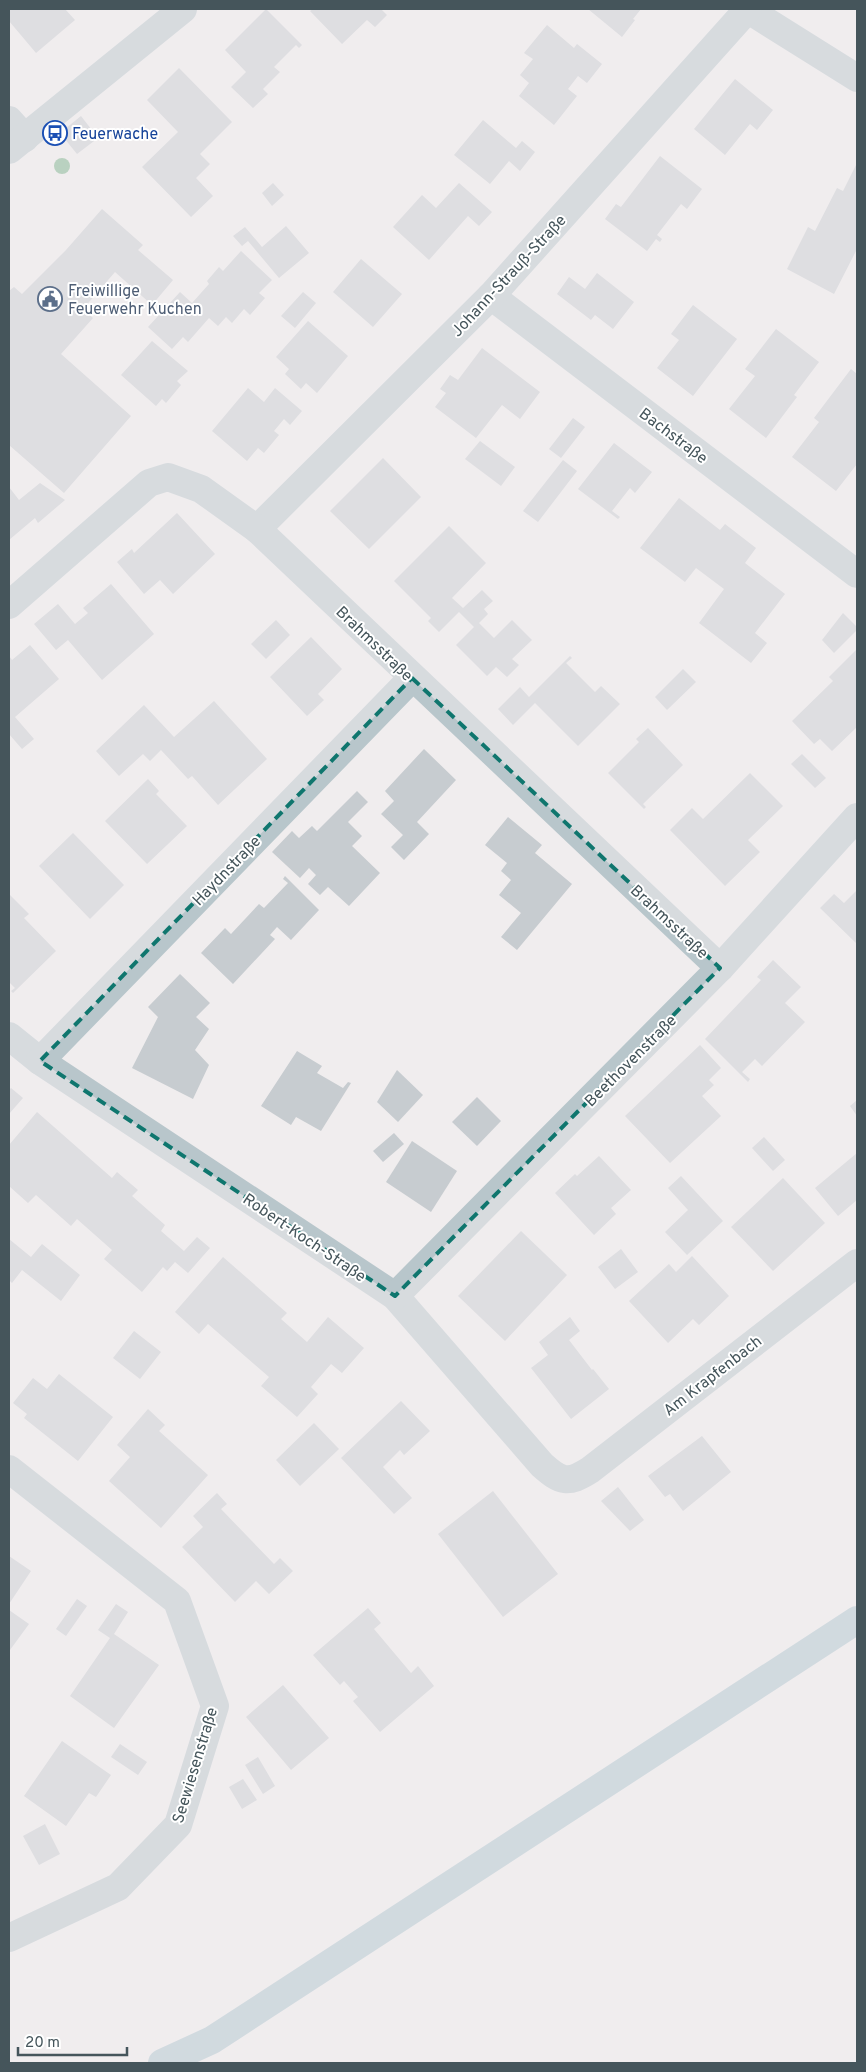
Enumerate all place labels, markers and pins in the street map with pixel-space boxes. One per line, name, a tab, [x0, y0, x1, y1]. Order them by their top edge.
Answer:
bus stop icon: Feuerwache	[42, 120, 68, 146]
place label: Feuerwache	[72, 125, 158, 145]
place label: Freiwillige Feuerwehr Kuchen	[68, 282, 202, 320]
public building icon: Freiwillige Feuerwehr Kuchen	[37, 286, 63, 312]

